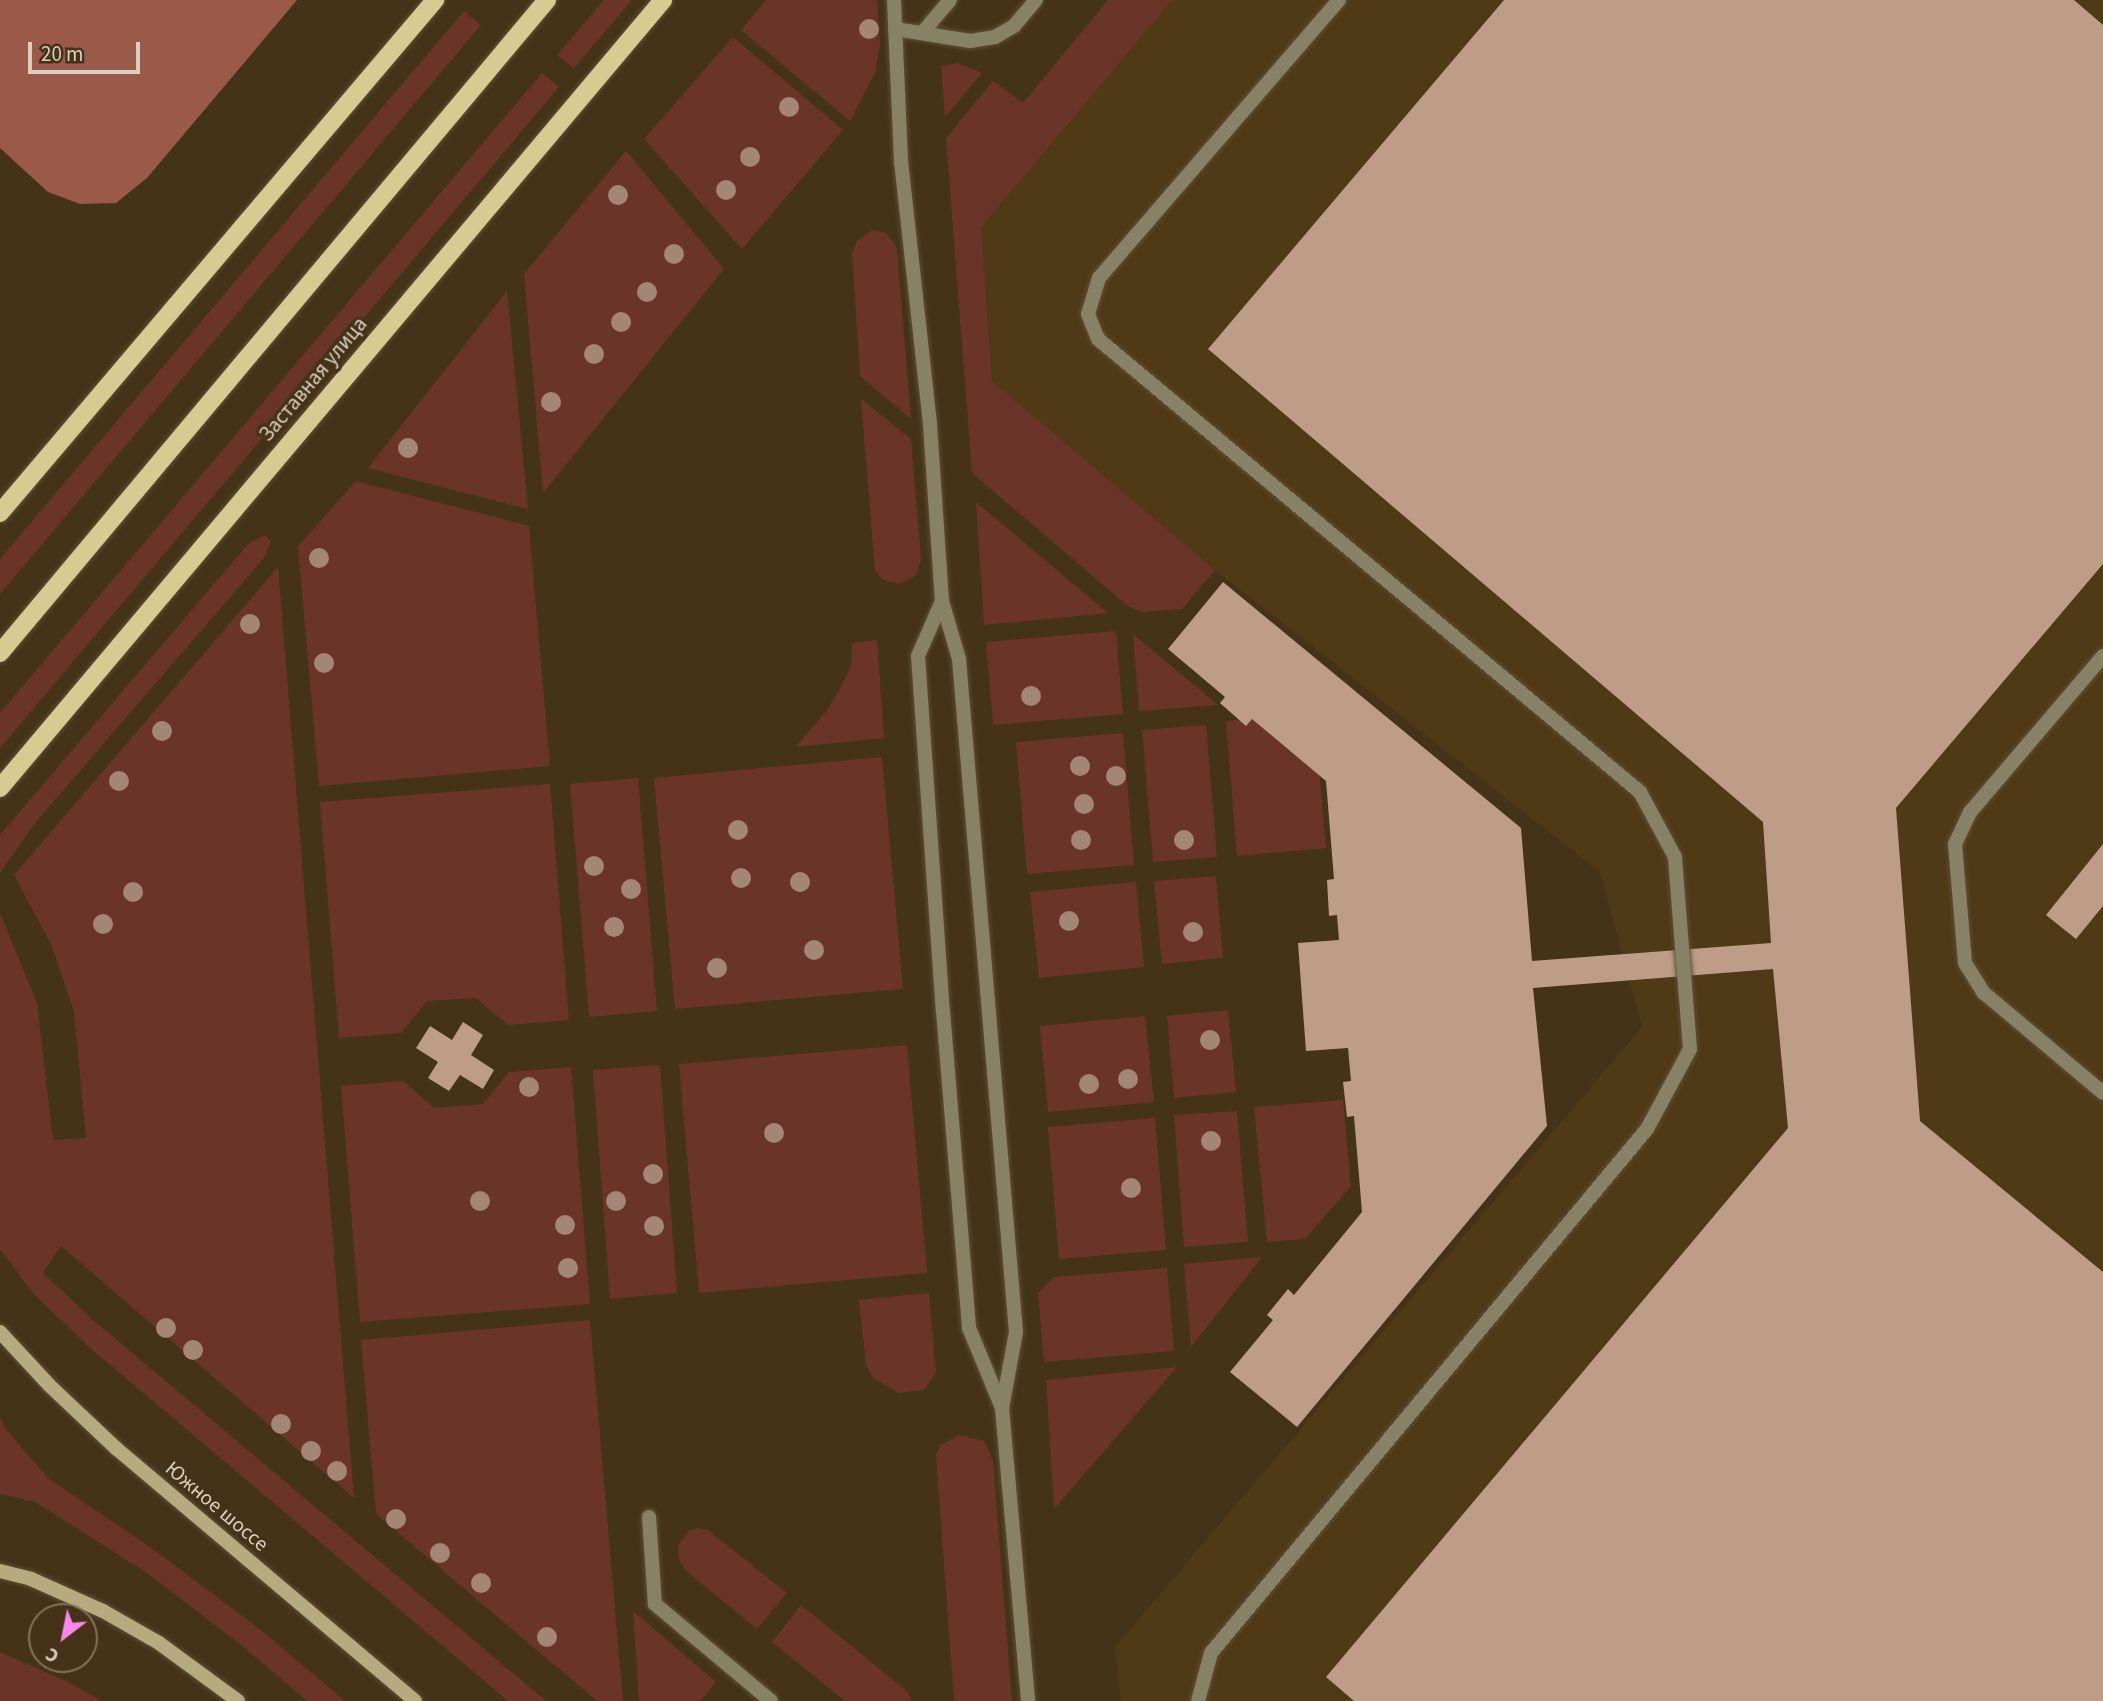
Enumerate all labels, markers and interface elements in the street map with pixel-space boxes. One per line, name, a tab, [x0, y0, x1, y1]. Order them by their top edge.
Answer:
scale bar	[32, 28, 144, 72]
text: 20 m	[41, 39, 83, 69]
street label: Заставная улица	[254, 312, 372, 446]
street label: Южное шоссе	[160, 1456, 274, 1556]
north arrow	[28, 1603, 98, 1673]
text: С	[41, 1640, 65, 1669]

